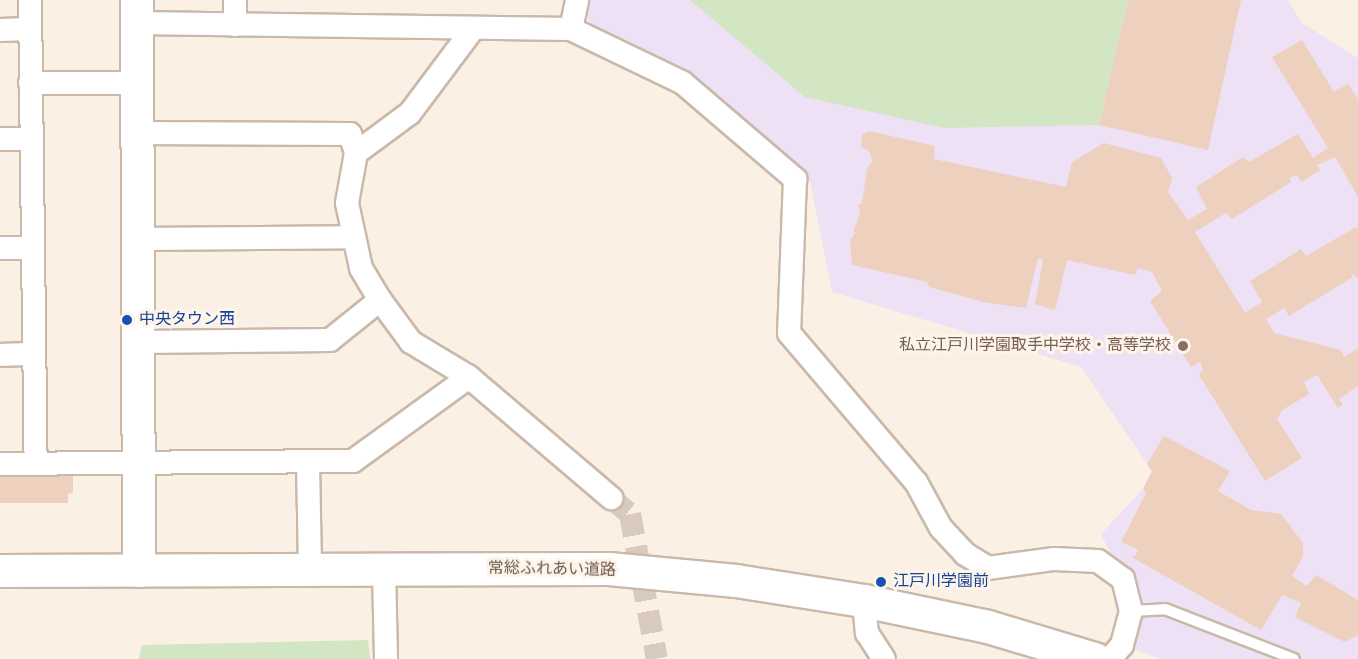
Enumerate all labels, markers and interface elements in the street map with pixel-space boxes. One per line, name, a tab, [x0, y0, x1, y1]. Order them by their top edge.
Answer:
place label: 中央タウン西	[139, 310, 235, 330]
marker: 中央タウン西	[120, 313, 134, 327]
place label: 私立江戸川学園取手中学校・高等学校	[899, 336, 1171, 356]
marker: 私立江戸川学園取手中学校・高等学校	[1176, 339, 1190, 353]
street label: 常総ふれあい道路	[488, 559, 616, 581]
place label: 江戸川学園前	[893, 572, 989, 592]
marker: 江戸川学園前	[874, 575, 888, 589]

